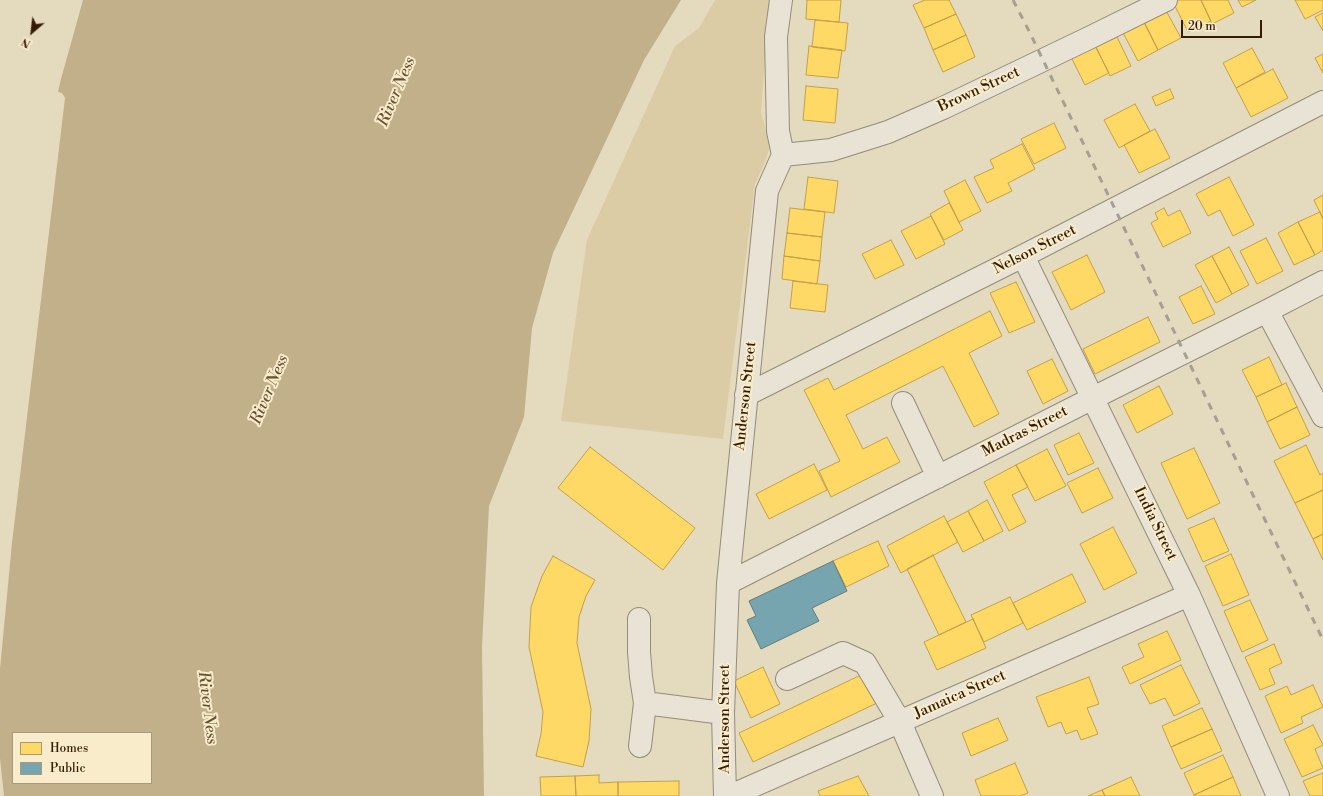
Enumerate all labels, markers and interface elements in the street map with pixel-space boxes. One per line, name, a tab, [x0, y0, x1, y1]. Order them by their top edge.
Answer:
north arrow	[12, 12, 52, 52]
scale bar	[1183, 12, 1264, 38]
text: 20 m	[1188, 19, 1216, 34]
text: N	[19, 34, 34, 51]
water label: River Ness	[374, 55, 420, 129]
street label: Brown Street	[935, 63, 1023, 117]
street label: Nelson Street	[990, 221, 1080, 279]
street label: Anderson Street	[731, 341, 761, 451]
water label: River Ness	[247, 353, 293, 427]
street label: Madras Street	[979, 403, 1071, 461]
street label: India Street	[1129, 484, 1181, 564]
street label: Anderson Street	[716, 664, 734, 774]
street label: Jamaica Street	[911, 667, 1009, 723]
water label: River Ness	[193, 670, 221, 746]
legend	[12, 732, 152, 784]
text: Homes	[50, 741, 88, 756]
text: Public	[50, 761, 86, 776]

